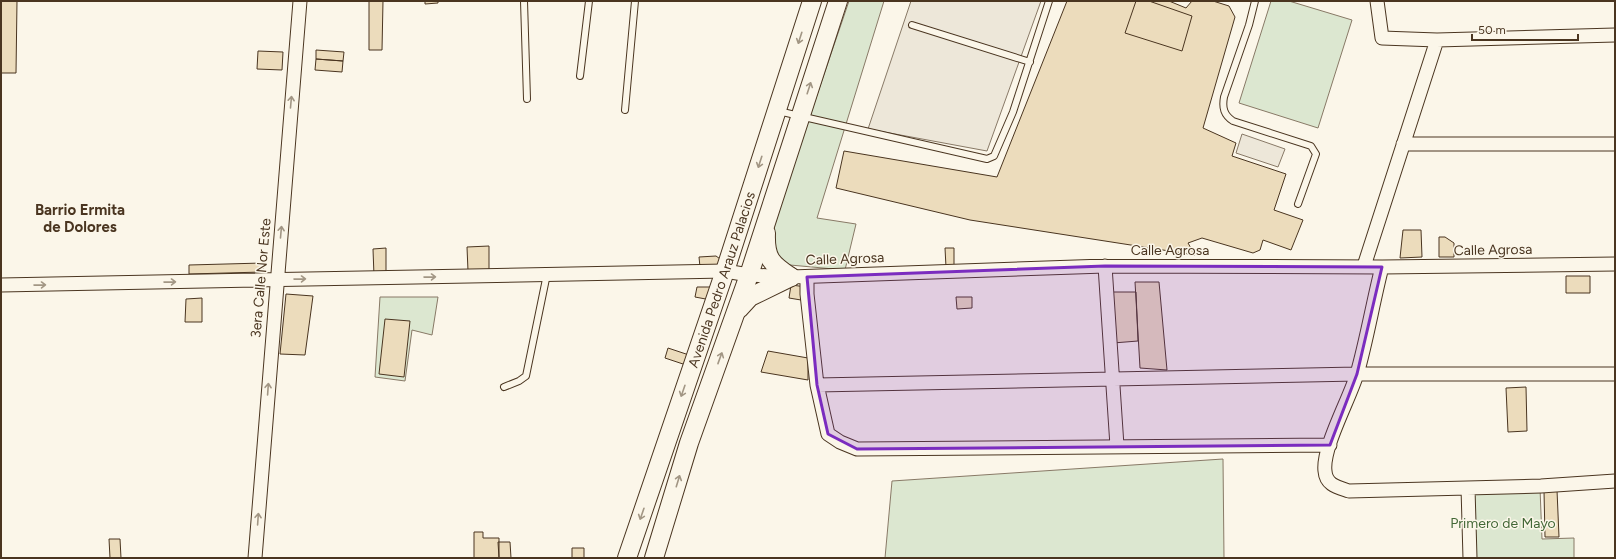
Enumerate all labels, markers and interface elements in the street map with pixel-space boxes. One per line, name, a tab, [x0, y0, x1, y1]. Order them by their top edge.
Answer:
scale bar	[1472, 16, 1578, 42]
text: 50 m	[1478, 23, 1506, 37]
one-way arrow	[796, 31, 803, 44]
one-way arrow	[806, 82, 814, 94]
one-way arrow	[288, 96, 295, 109]
one-way arrow	[756, 155, 763, 168]
street label: Avenida Pedro Arauz Palacios	[684, 189, 759, 370]
district label: Barrio Ermita de Dolores	[35, 201, 125, 236]
street label: 3era Calle Nor Este	[247, 217, 275, 338]
one-way arrow	[277, 226, 284, 239]
street label: Calle Agrosa	[1454, 241, 1532, 259]
street label: Calle Agrosa	[1131, 242, 1209, 259]
street label: Calle Agrosa	[805, 249, 885, 269]
one-way arrow	[423, 273, 436, 281]
one-way arrow	[293, 275, 306, 283]
one-way arrow	[163, 278, 176, 286]
one-way arrow	[33, 281, 46, 288]
one-way arrow	[717, 351, 724, 364]
one-way arrow	[265, 383, 272, 396]
one-way arrow	[679, 385, 687, 397]
one-way arrow	[675, 474, 682, 487]
one-way arrow	[637, 508, 645, 520]
one-way arrow	[255, 513, 262, 526]
park label: Primero de Mayo	[1450, 515, 1556, 532]

